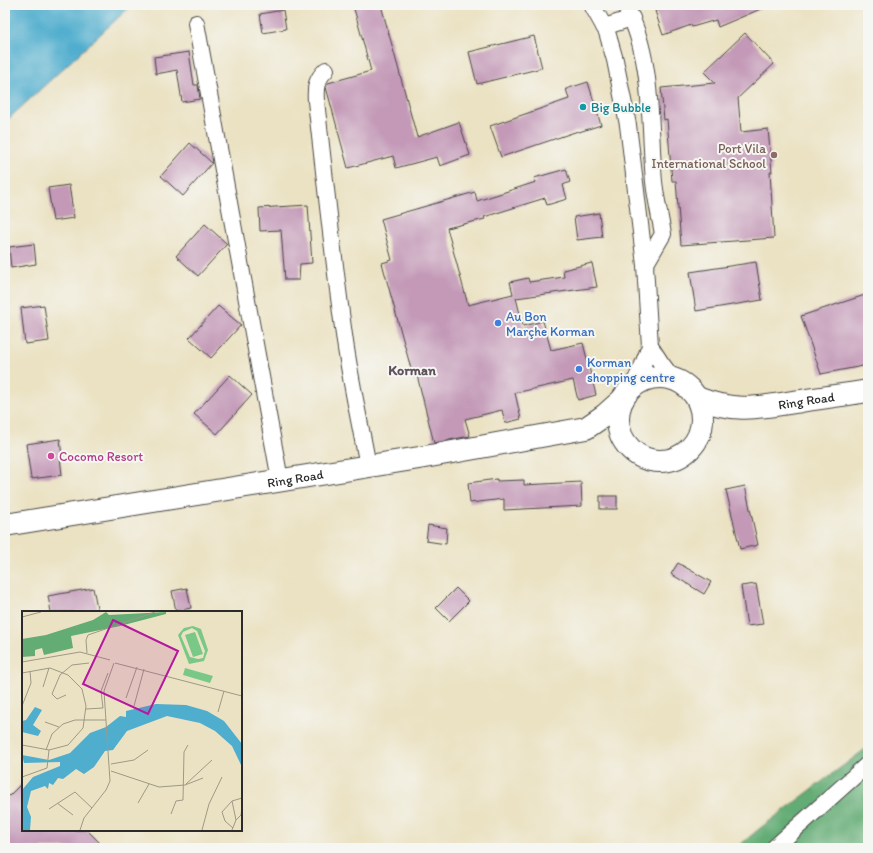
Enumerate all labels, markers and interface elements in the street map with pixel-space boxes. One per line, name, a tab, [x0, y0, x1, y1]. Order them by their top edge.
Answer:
place label: Big Bubble	[591, 100, 651, 115]
marker: Big Bubble	[578, 102, 588, 112]
place label: Port Vila International School	[652, 141, 766, 171]
marker: Port Vila International School	[769, 150, 779, 160]
place label: Au Bon Marçhe Korman	[506, 309, 595, 339]
marker: Au Bon Marçhe Korman	[493, 318, 503, 328]
place label: Korman shopping centre	[587, 355, 675, 385]
district label: Korman	[388, 362, 436, 379]
marker: Korman shopping centre	[574, 364, 584, 374]
street label: Ring Road	[777, 389, 835, 412]
place label: Cocomo Resort	[59, 449, 143, 464]
marker: Cocomo Resort	[46, 451, 56, 461]
street label: Ring Road	[266, 467, 324, 490]
inset map	[22, 611, 242, 831]

